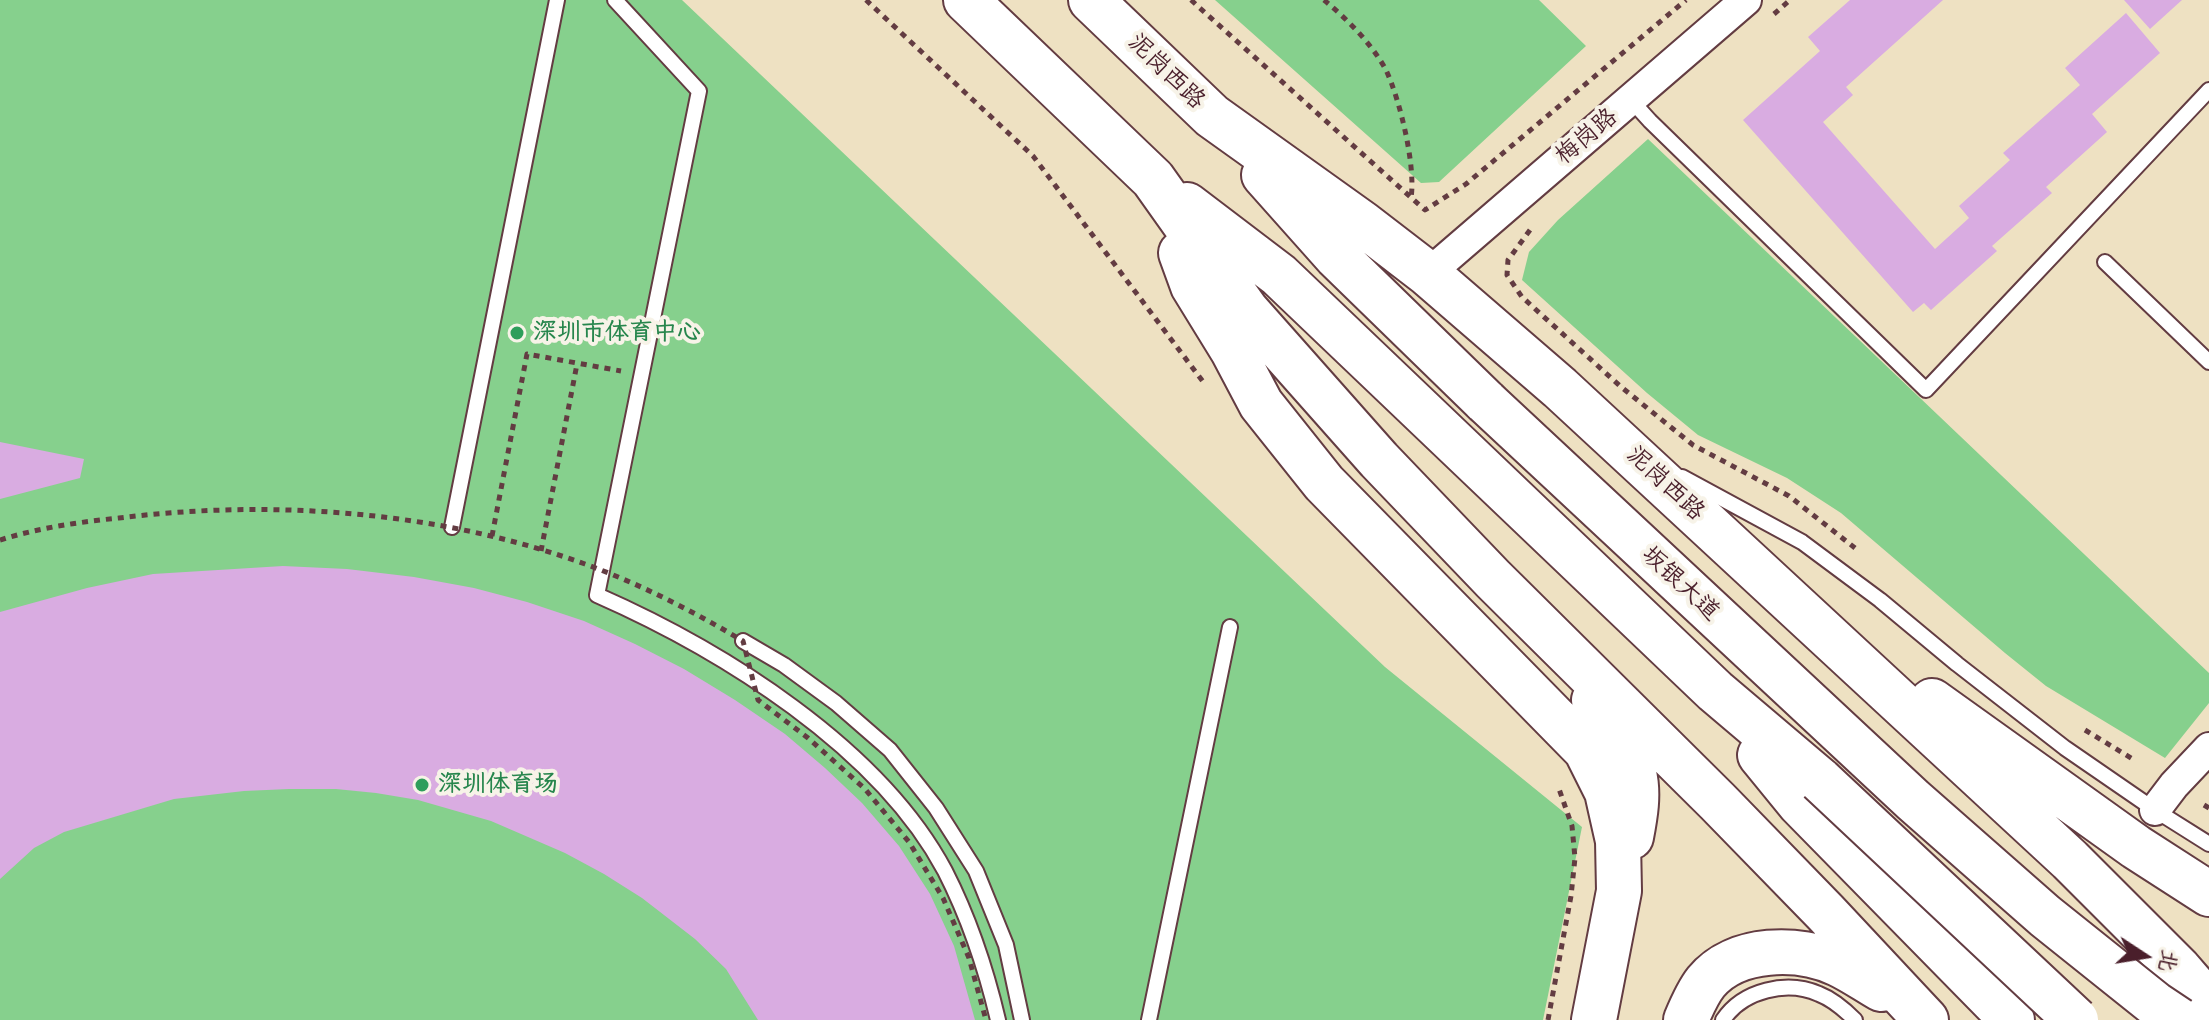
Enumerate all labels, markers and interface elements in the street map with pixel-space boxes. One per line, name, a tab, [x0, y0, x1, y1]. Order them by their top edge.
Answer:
street label: 泥岗西路	[1121, 28, 1211, 116]
street label: 梅岗路	[1550, 103, 1624, 171]
place label: 深圳市体育中心	[533, 319, 701, 347]
marker: 深圳市体育中心	[508, 324, 526, 342]
street label: 泥岗西路	[1620, 441, 1710, 527]
street label: 坂银大道	[1635, 541, 1725, 627]
place label: 深圳体育场	[438, 771, 558, 799]
marker: 深圳体育场	[413, 776, 431, 794]
north arrow	[2105, 916, 2185, 996]
text: 北	[2153, 948, 2184, 975]

